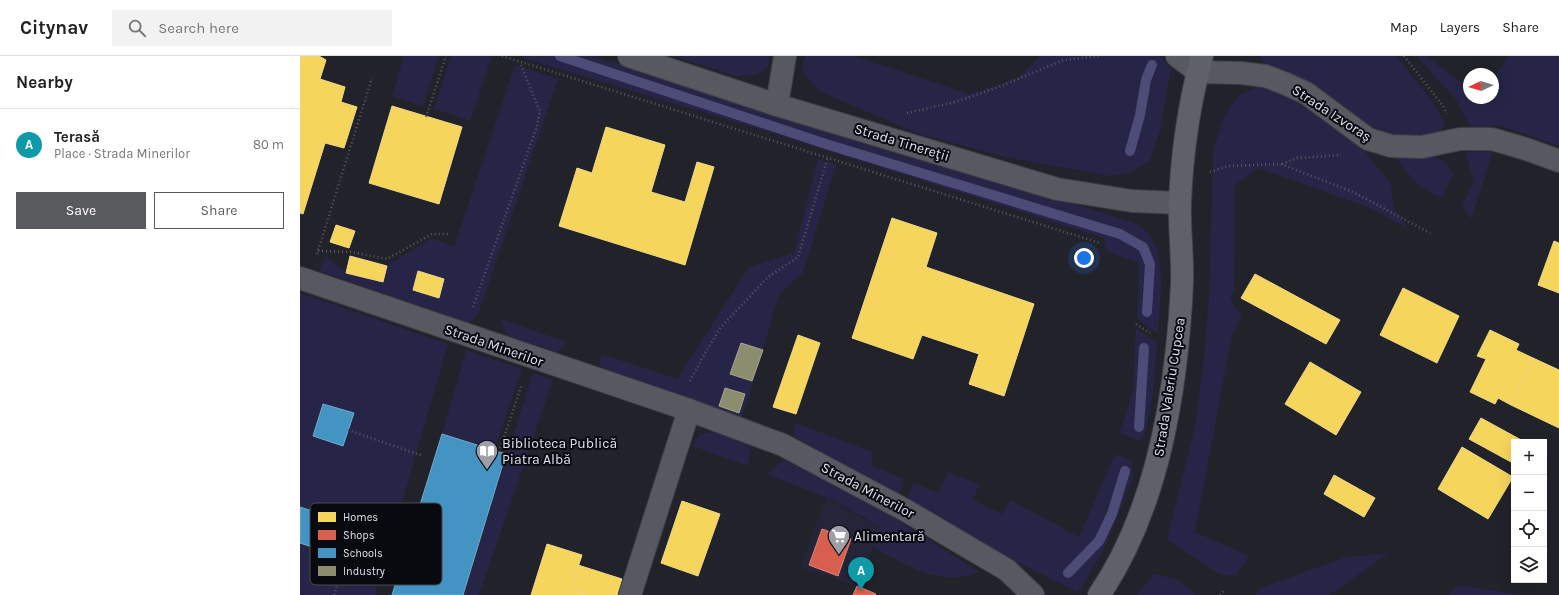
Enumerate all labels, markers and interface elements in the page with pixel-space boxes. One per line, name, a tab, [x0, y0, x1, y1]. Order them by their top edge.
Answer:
search box	[112, 10, 392, 46]
text: Citynav	[20, 17, 88, 39]
icon: search	[126, 17, 148, 39]
text: Search here	[158, 19, 239, 37]
text: Map	[1390, 19, 1418, 36]
text: Layers	[1440, 19, 1480, 36]
text: Share	[1502, 19, 1539, 36]
north arrow	[1463, 68, 1499, 104]
text: Nearby	[16, 72, 73, 92]
street label: Strada Izvoraş	[1289, 81, 1375, 145]
street label: Strada Tinereţii	[852, 120, 951, 165]
text: Terasă	[54, 128, 100, 146]
text: A	[25, 137, 33, 152]
text: 80 m	[253, 137, 284, 152]
text: Place · Strada Minerilor	[54, 146, 190, 161]
button: Save	[16, 192, 146, 229]
button: Share	[154, 192, 284, 229]
your location	[1074, 248, 1094, 268]
street label: Strada Valeriu Cupcea	[1150, 316, 1189, 458]
street label: Strada Minerilor	[442, 321, 546, 371]
place label: Biblioteca Publică Piatra Albă	[502, 435, 617, 468]
library icon: Biblioteca Publică Piatra Albă	[474, 438, 500, 471]
map controls	[1511, 439, 1547, 583]
button: +	[1511, 439, 1547, 475]
street label: Strada Minerilor	[818, 459, 918, 523]
button: −	[1511, 475, 1547, 511]
legend	[310, 503, 442, 585]
text: Homes	[343, 511, 378, 524]
button: locate	[1511, 511, 1547, 547]
supermarket icon: Alimentară	[826, 523, 852, 556]
place label: Alimentară	[854, 528, 925, 545]
text: Shops	[343, 529, 375, 542]
text: Schools	[343, 547, 383, 560]
button: layers	[1511, 547, 1547, 583]
pin: A	[848, 557, 874, 590]
text: Industry	[343, 565, 385, 578]

